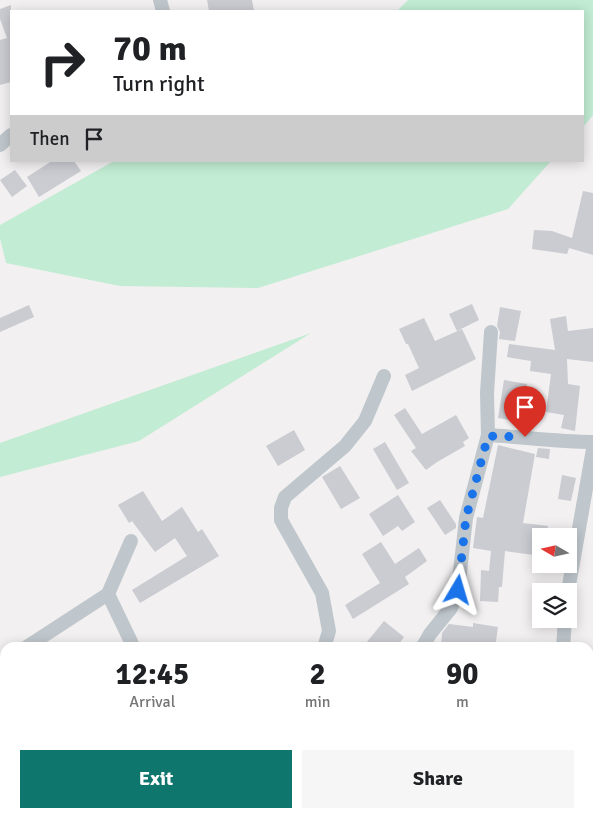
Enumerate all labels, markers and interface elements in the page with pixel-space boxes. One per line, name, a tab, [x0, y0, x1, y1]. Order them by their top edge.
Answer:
text: 70 m	[113, 27, 187, 70]
icon: right	[30, 30, 95, 95]
text: Turn right	[113, 70, 205, 97]
icon: arrive	[80, 125, 108, 153]
text: Then	[30, 127, 70, 151]
pin	[504, 386, 546, 437]
icon: arrive	[511, 393, 539, 421]
north arrow	[532, 528, 578, 572]
map controls	[532, 528, 577, 628]
position arrow	[431, 563, 483, 615]
button: layers	[532, 583, 577, 628]
text: 12:45	[116, 656, 189, 693]
text: 2	[310, 656, 326, 693]
text: 90	[446, 656, 478, 693]
text: Arrival	[129, 692, 175, 712]
text: min	[305, 692, 331, 712]
text: m	[456, 692, 469, 712]
button: Exit	[20, 750, 292, 808]
button: Share	[302, 750, 574, 808]

